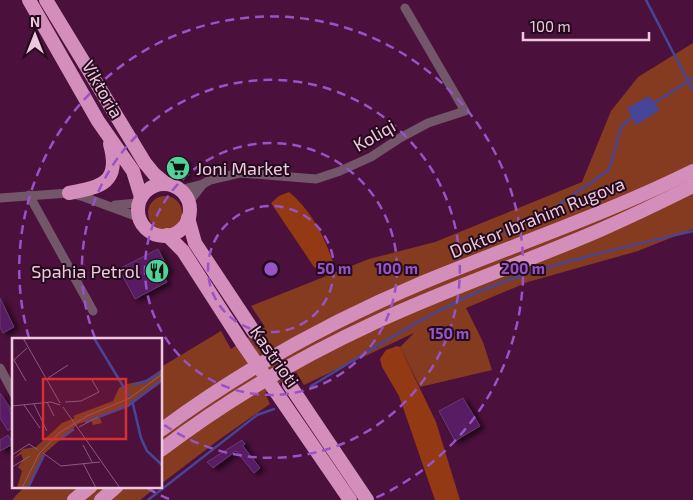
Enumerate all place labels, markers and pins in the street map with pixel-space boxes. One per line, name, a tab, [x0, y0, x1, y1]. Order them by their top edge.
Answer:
supermarket icon: Joni Market	[165, 155, 191, 181]
place label: Joni Market	[196, 157, 290, 179]
restaurant icon: Spahia Petrol	[144, 258, 170, 284]
place label: Spahia Petrol	[31, 260, 141, 282]
centre of rings	[262, 260, 280, 278]

